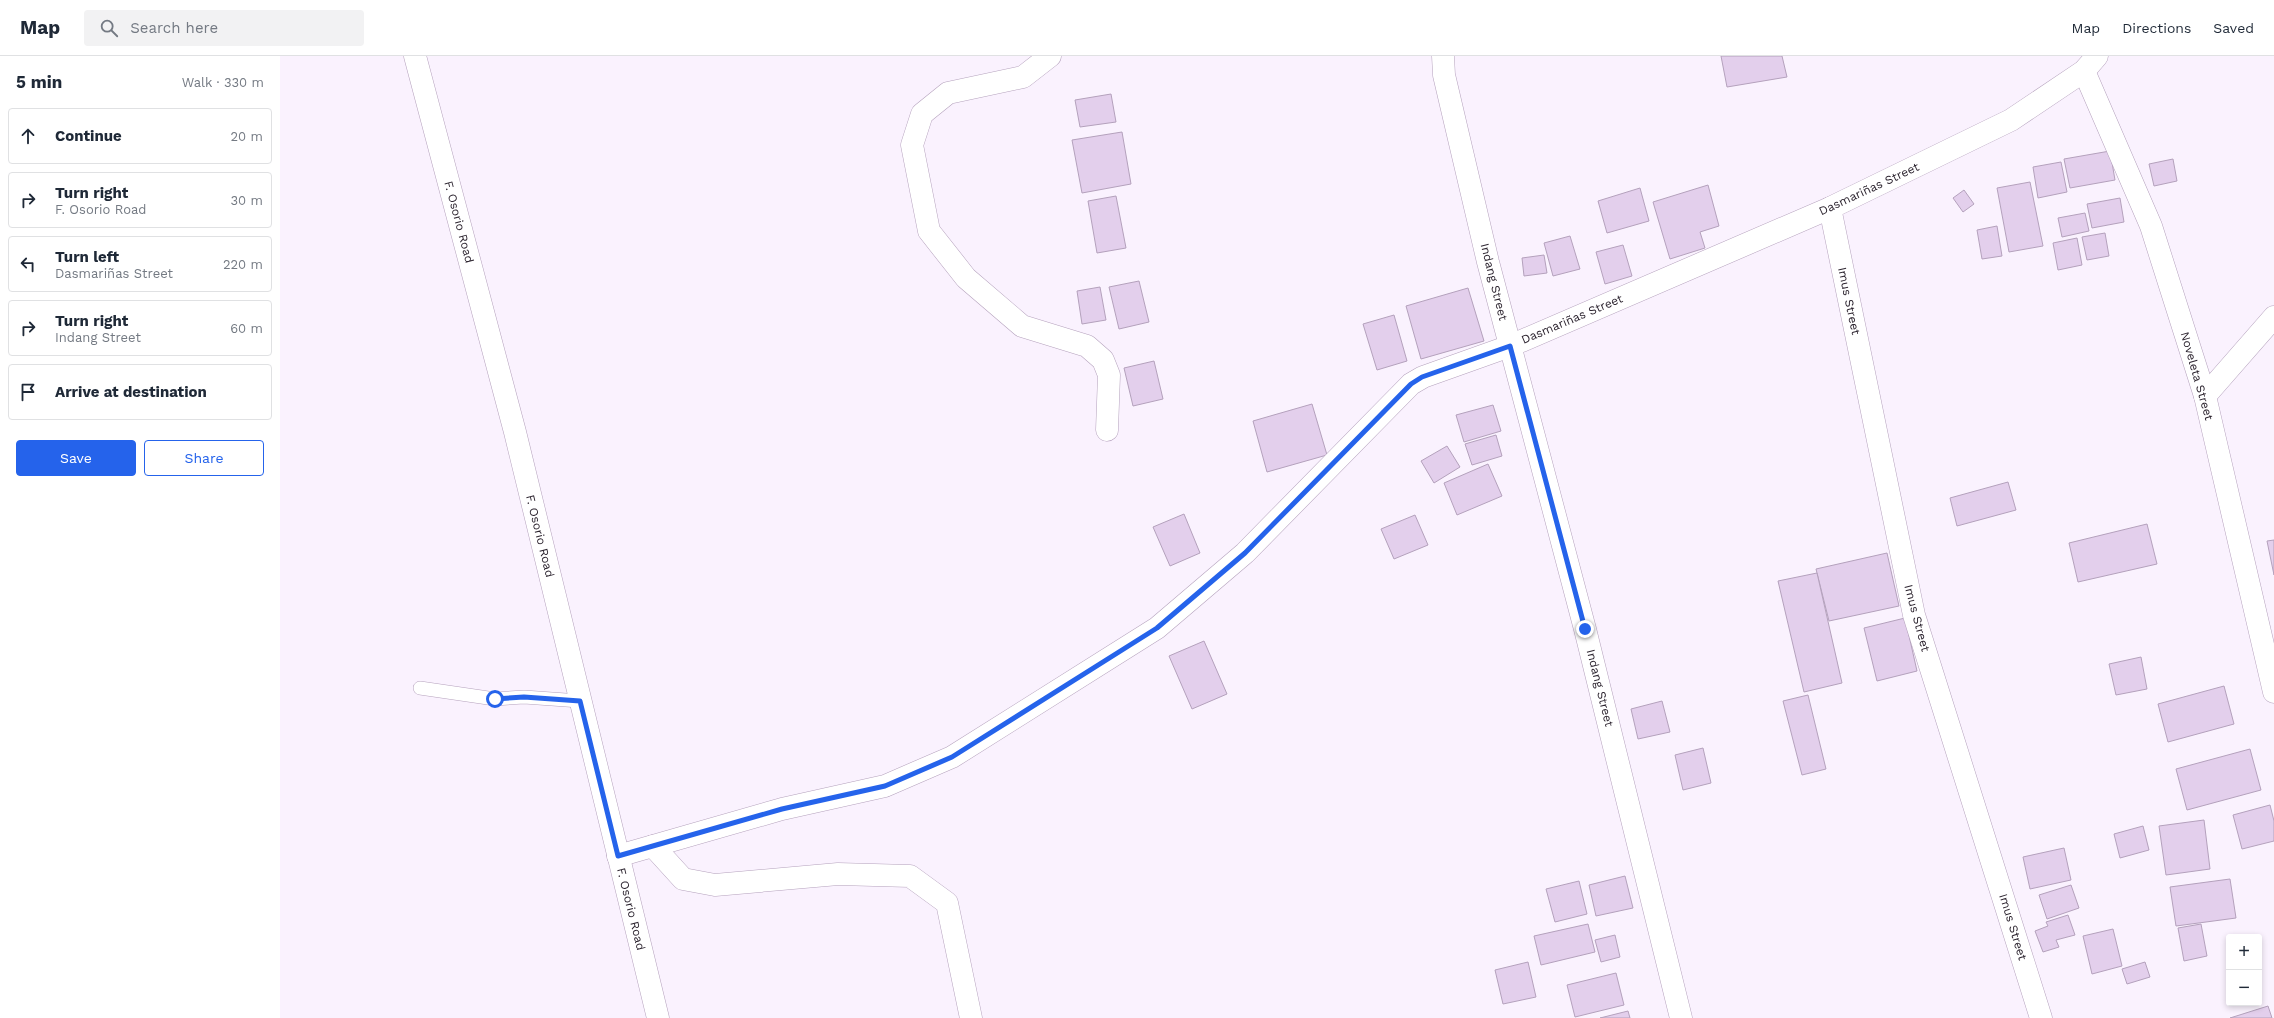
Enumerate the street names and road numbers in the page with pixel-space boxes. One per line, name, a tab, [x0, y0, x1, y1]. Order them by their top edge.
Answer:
street label: Dasmariñas Street	[1817, 160, 1921, 218]
street label: F. Osorio Road	[441, 179, 477, 265]
street label: Indang Street	[1478, 242, 1510, 322]
street label: Imus Street	[1835, 266, 1863, 336]
street label: Dasmariñas Street	[1519, 291, 1625, 347]
street label: Noveleta Street	[2178, 330, 2216, 422]
street label: F. Osorio Road	[523, 493, 557, 579]
street label: Imus Street	[1901, 583, 1933, 653]
street label: Indang Street	[1584, 648, 1616, 728]
street label: F. Osorio Road	[614, 866, 648, 952]
street label: Imus Street	[1996, 892, 2030, 962]

